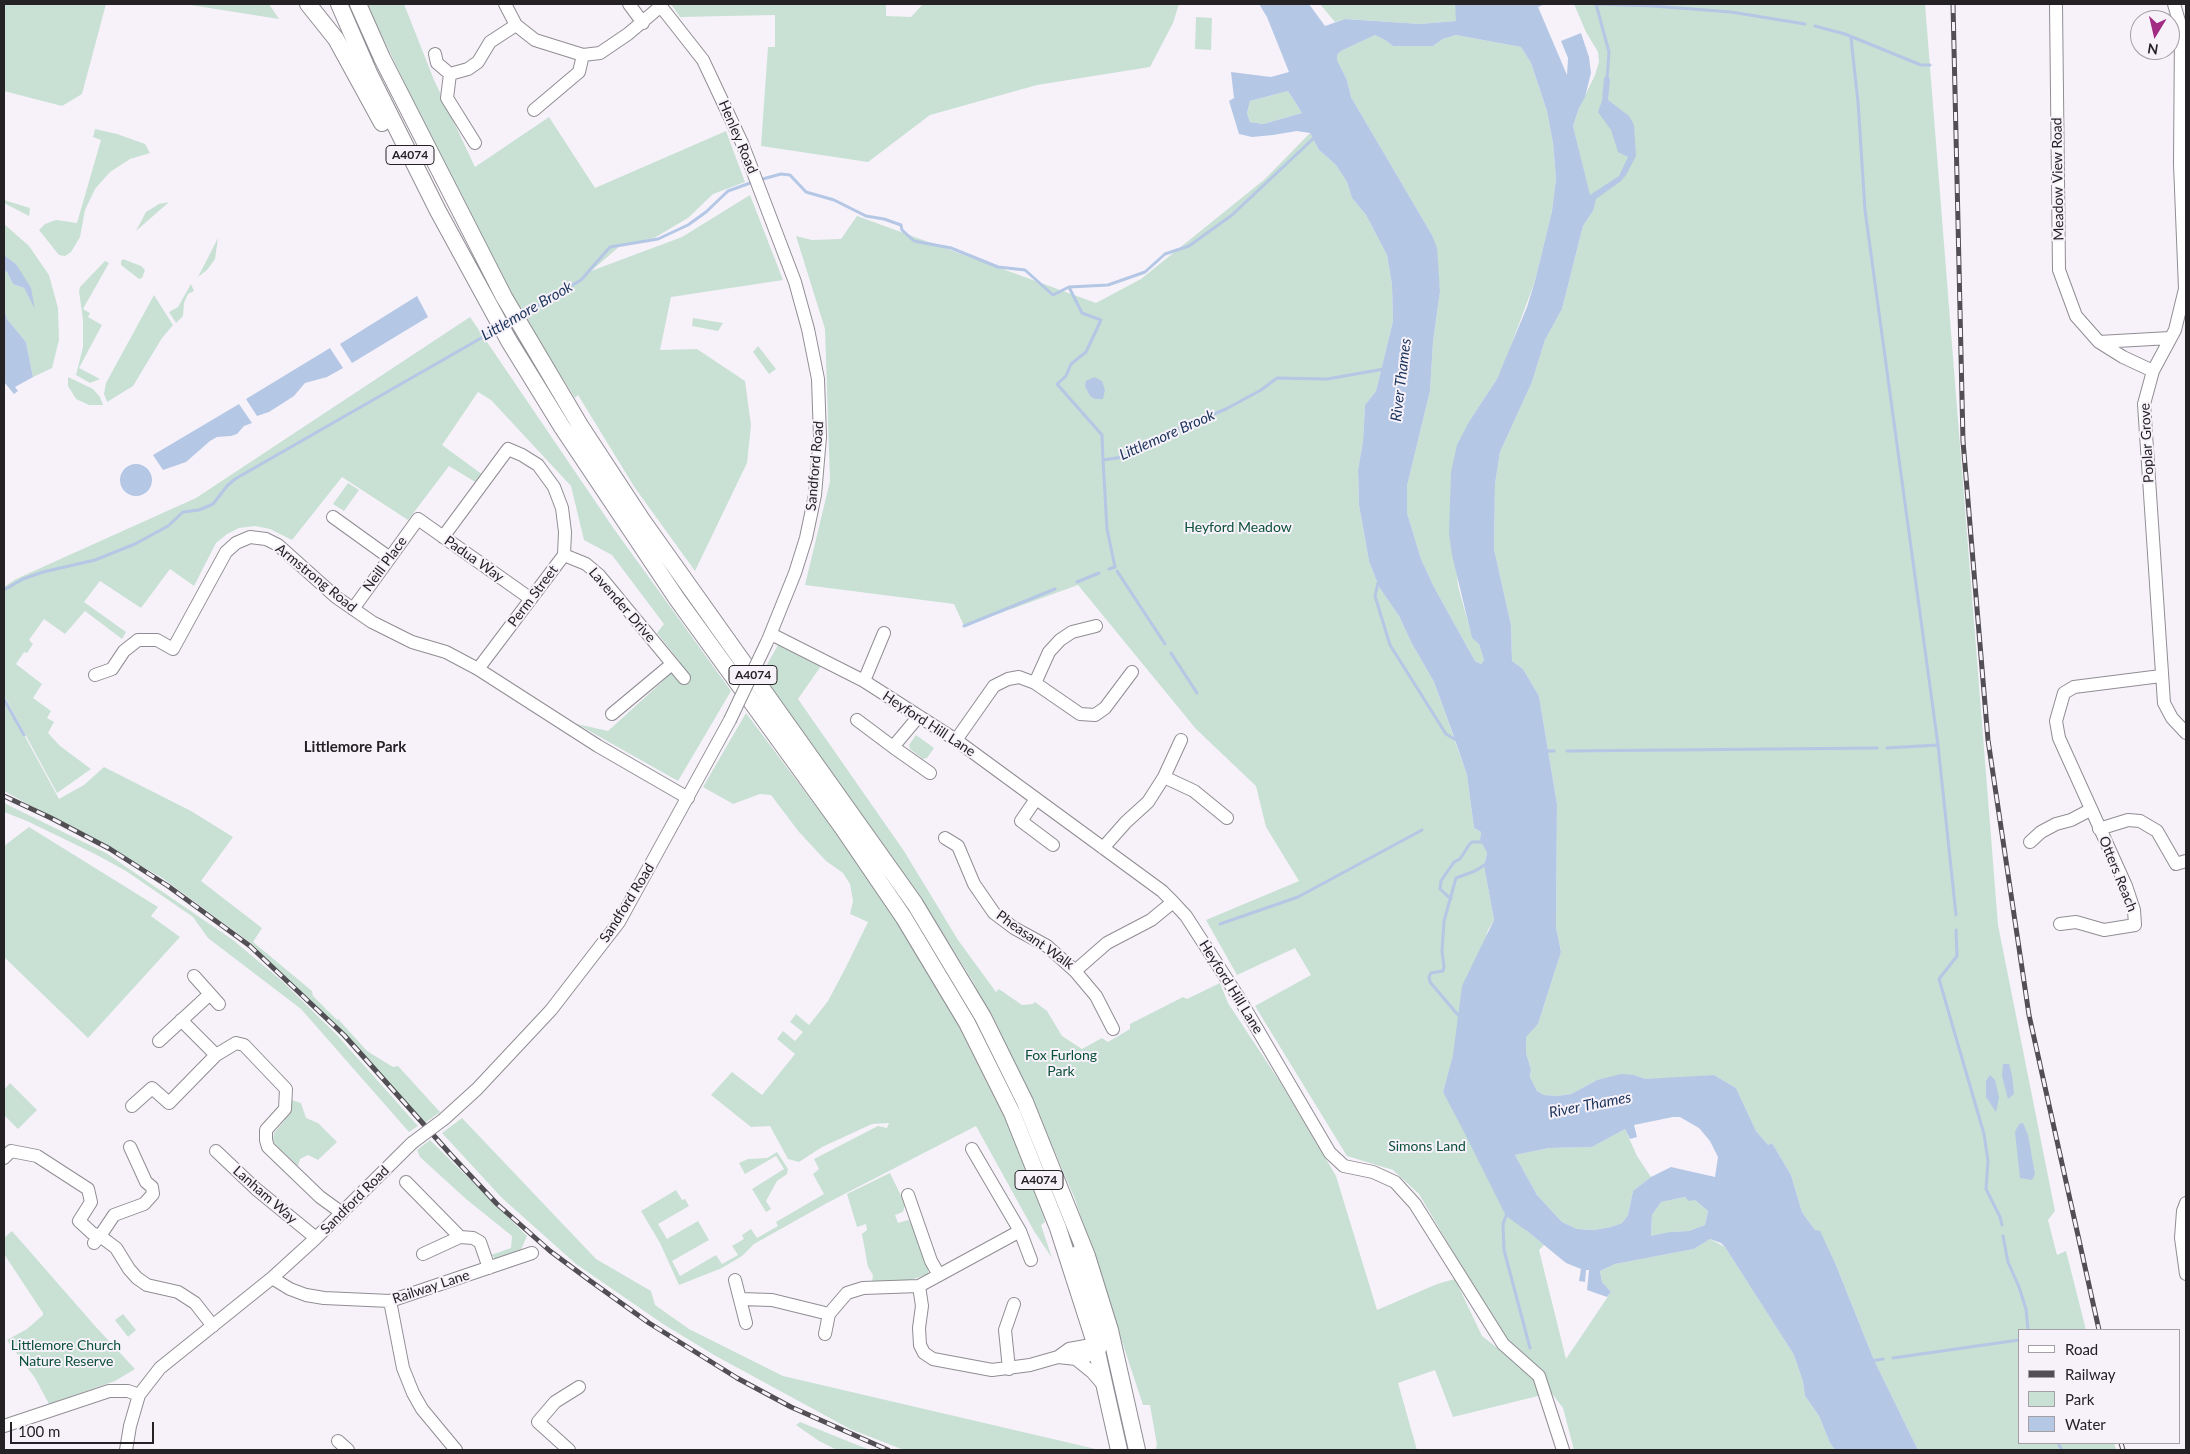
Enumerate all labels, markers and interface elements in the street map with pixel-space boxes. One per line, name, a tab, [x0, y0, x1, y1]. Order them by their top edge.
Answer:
north arrow	[2130, 10, 2180, 60]
text: N	[2146, 40, 2159, 59]
street label: Henley Road	[715, 98, 761, 176]
street label: Meadow View Road	[2049, 117, 2067, 241]
road number: A4074	[386, 146, 434, 164]
water label: Littlemore Brook	[478, 278, 576, 344]
water label: River Thames	[1387, 337, 1415, 423]
street label: Poplar Grove	[2137, 403, 2157, 483]
water label: Littlemore Brook	[1117, 406, 1217, 464]
street label: Sandford Road	[803, 420, 827, 512]
park label: Heyford Meadow	[1184, 519, 1292, 535]
street label: Padua Way	[441, 532, 507, 586]
street label: Neill Place	[359, 533, 411, 595]
street label: Armstrong Road	[272, 540, 360, 616]
street label: Perm Street	[504, 562, 562, 630]
street label: Lavender Drive	[585, 564, 659, 646]
road number: A4074	[729, 666, 777, 684]
street label: Heyford Hill Lane	[879, 688, 979, 760]
district label: Littlemore Park	[304, 738, 406, 756]
street label: Otters Reach	[2095, 834, 2141, 914]
street label: Sandford Road	[596, 860, 658, 946]
street label: Pheasant Walk	[993, 907, 1077, 973]
street label: Heyford Hill Lane	[1195, 937, 1267, 1037]
park label: Fox Furlong Park	[1025, 1047, 1097, 1080]
water label: River Thames	[1547, 1088, 1633, 1122]
park label: Simons Land	[1388, 1138, 1466, 1154]
street label: Sandford Road	[317, 1162, 393, 1238]
street label: Lanham Way	[229, 1163, 301, 1227]
road number: A4074	[1015, 1170, 1063, 1190]
street label: Railway Lane	[390, 1267, 472, 1307]
legend	[2018, 1329, 2180, 1444]
park label: Littlemore Church Nature Reserve	[11, 1337, 121, 1370]
text: Road	[2065, 1340, 2098, 1358]
text: Railway	[2065, 1365, 2116, 1383]
text: Park	[2065, 1390, 2094, 1408]
scale bar	[12, 1412, 156, 1444]
text: Water	[2065, 1415, 2106, 1433]
text: 100 m	[18, 1422, 60, 1440]

